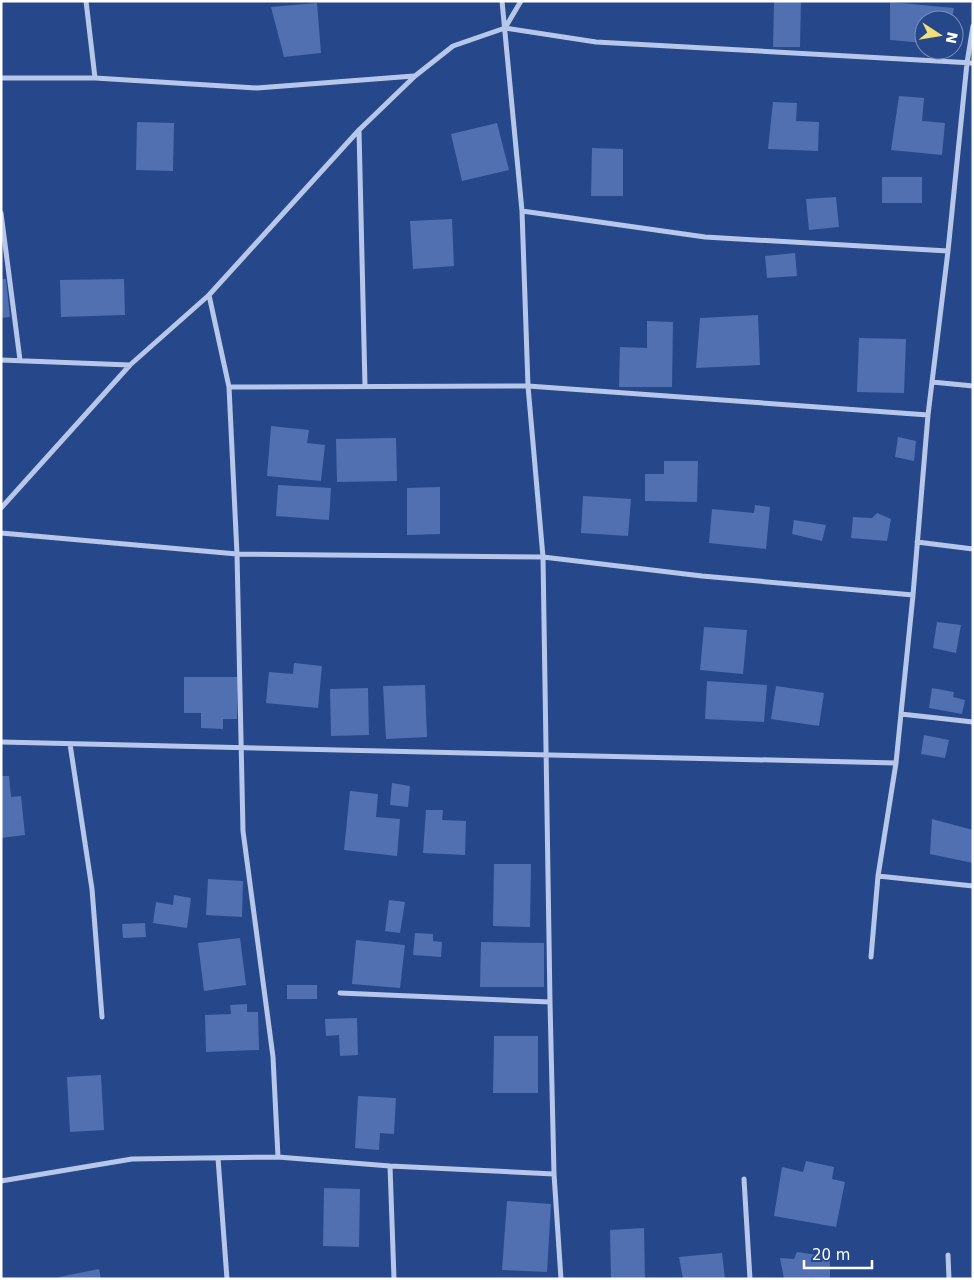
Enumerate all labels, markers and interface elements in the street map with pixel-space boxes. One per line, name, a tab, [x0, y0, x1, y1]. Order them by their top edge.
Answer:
north arrow	[914, 10, 964, 60]
text: N	[943, 30, 961, 45]
scale bar	[804, 1238, 872, 1270]
text: 20 m	[812, 1246, 850, 1264]

